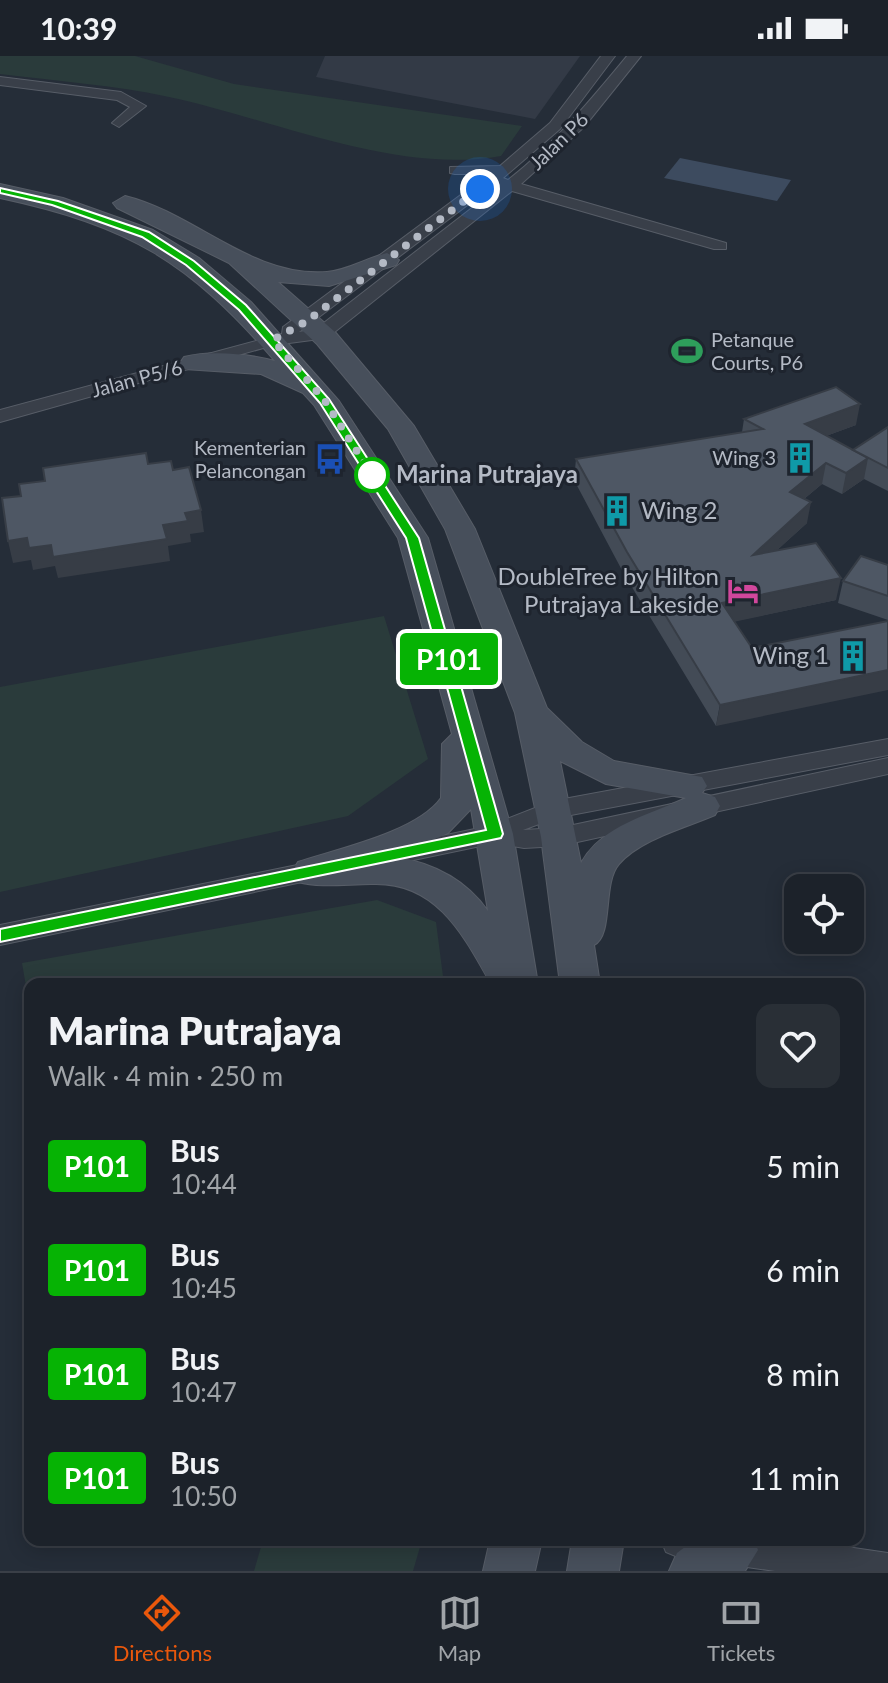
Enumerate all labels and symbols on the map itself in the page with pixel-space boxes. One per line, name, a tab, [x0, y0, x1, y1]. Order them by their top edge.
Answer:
street label: Jalan P6	[524, 106, 593, 174]
your location	[460, 169, 500, 209]
place label: Petanque Courts, P6	[711, 327, 803, 374]
sports icon: Petanque Courts, P6	[670, 334, 704, 368]
street label: Jalan P5/6	[89, 354, 185, 402]
place label: Kementerian Pelancongan	[194, 435, 306, 482]
building icon: Wing 3	[783, 441, 817, 475]
bus stop icon: Kementerian Pelancongan	[313, 442, 347, 476]
place label: Wing 3	[712, 445, 776, 469]
marker: Marina Putrajaya	[355, 458, 389, 492]
place label: Marina Putrajaya	[396, 459, 578, 488]
building icon: Wing 2	[600, 494, 634, 528]
place label: Wing 2	[641, 495, 717, 524]
place label: DoubleTree by Hilton Putrajaya Lakeside	[498, 561, 719, 618]
hotel icon: DoubleTree by Hilton Putrajaya Lakeside	[726, 574, 760, 608]
line badge: P101	[393, 633, 505, 685]
building icon: Wing 1	[836, 639, 870, 673]
place label: Wing 1	[753, 640, 829, 669]

